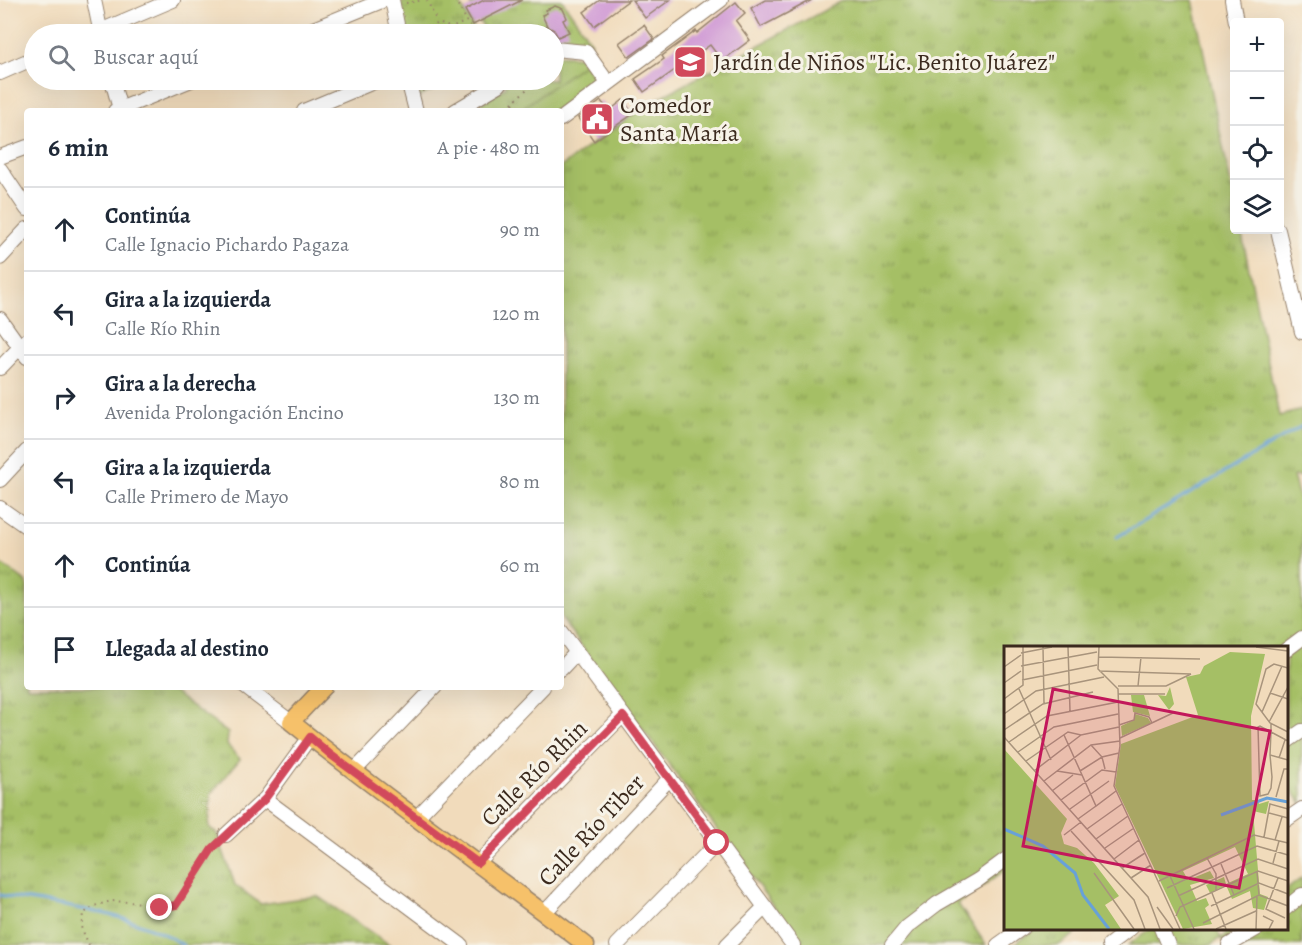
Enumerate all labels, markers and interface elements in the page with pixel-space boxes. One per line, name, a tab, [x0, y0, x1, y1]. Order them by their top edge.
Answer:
map controls	[1230, 18, 1284, 234]
button: +	[1230, 18, 1284, 72]
search box	[24, 24, 564, 90]
icon: search	[45, 41, 78, 74]
text: Buscar aquí	[93, 42, 199, 72]
school or university icon: Jardín de Niños "Lic. Benito Juárez"	[672, 44, 708, 80]
place label: Jardín de Niños "Lic. Benito Juárez"	[713, 46, 1055, 78]
button: −	[1230, 72, 1284, 126]
place label: Comedor Santa María	[620, 89, 740, 149]
public building icon: Comedor Santa María	[579, 101, 615, 137]
button: locate	[1230, 126, 1284, 180]
text: 6 min	[48, 130, 109, 165]
text: A pie · 480 m	[437, 134, 540, 161]
button: layers	[1230, 180, 1284, 234]
text: Continúa	[105, 201, 191, 231]
icon: ahead	[48, 213, 81, 246]
text: 90 m	[500, 216, 540, 243]
text: Calle Ignacio Pichardo Pagaza	[105, 231, 349, 258]
text: Gira a la izquierda	[105, 285, 271, 315]
icon: left	[48, 297, 81, 330]
text: 120 m	[492, 300, 540, 327]
text: Calle Río Rhin	[105, 315, 220, 342]
text: Gira a la derecha	[105, 369, 256, 399]
icon: right	[48, 381, 81, 414]
text: 130 m	[494, 384, 540, 411]
text: Avenida Prolongación Encino	[105, 399, 344, 426]
text: Gira a la izquierda	[105, 453, 271, 483]
icon: left	[48, 465, 81, 498]
text: 80 m	[499, 468, 540, 495]
text: Calle Primero de Mayo	[105, 483, 289, 510]
icon: ahead	[48, 549, 81, 582]
text: Continúa	[105, 550, 191, 580]
text: 60 m	[500, 552, 540, 579]
icon: arrive	[48, 633, 81, 666]
text: Llegada al destino	[105, 634, 269, 664]
inset map	[1004, 646, 1287, 930]
street label: Calle Río Rhin	[474, 713, 594, 833]
street label: Calle Río Tiber	[531, 767, 651, 893]
route start	[703, 829, 729, 855]
route end	[146, 894, 172, 920]

